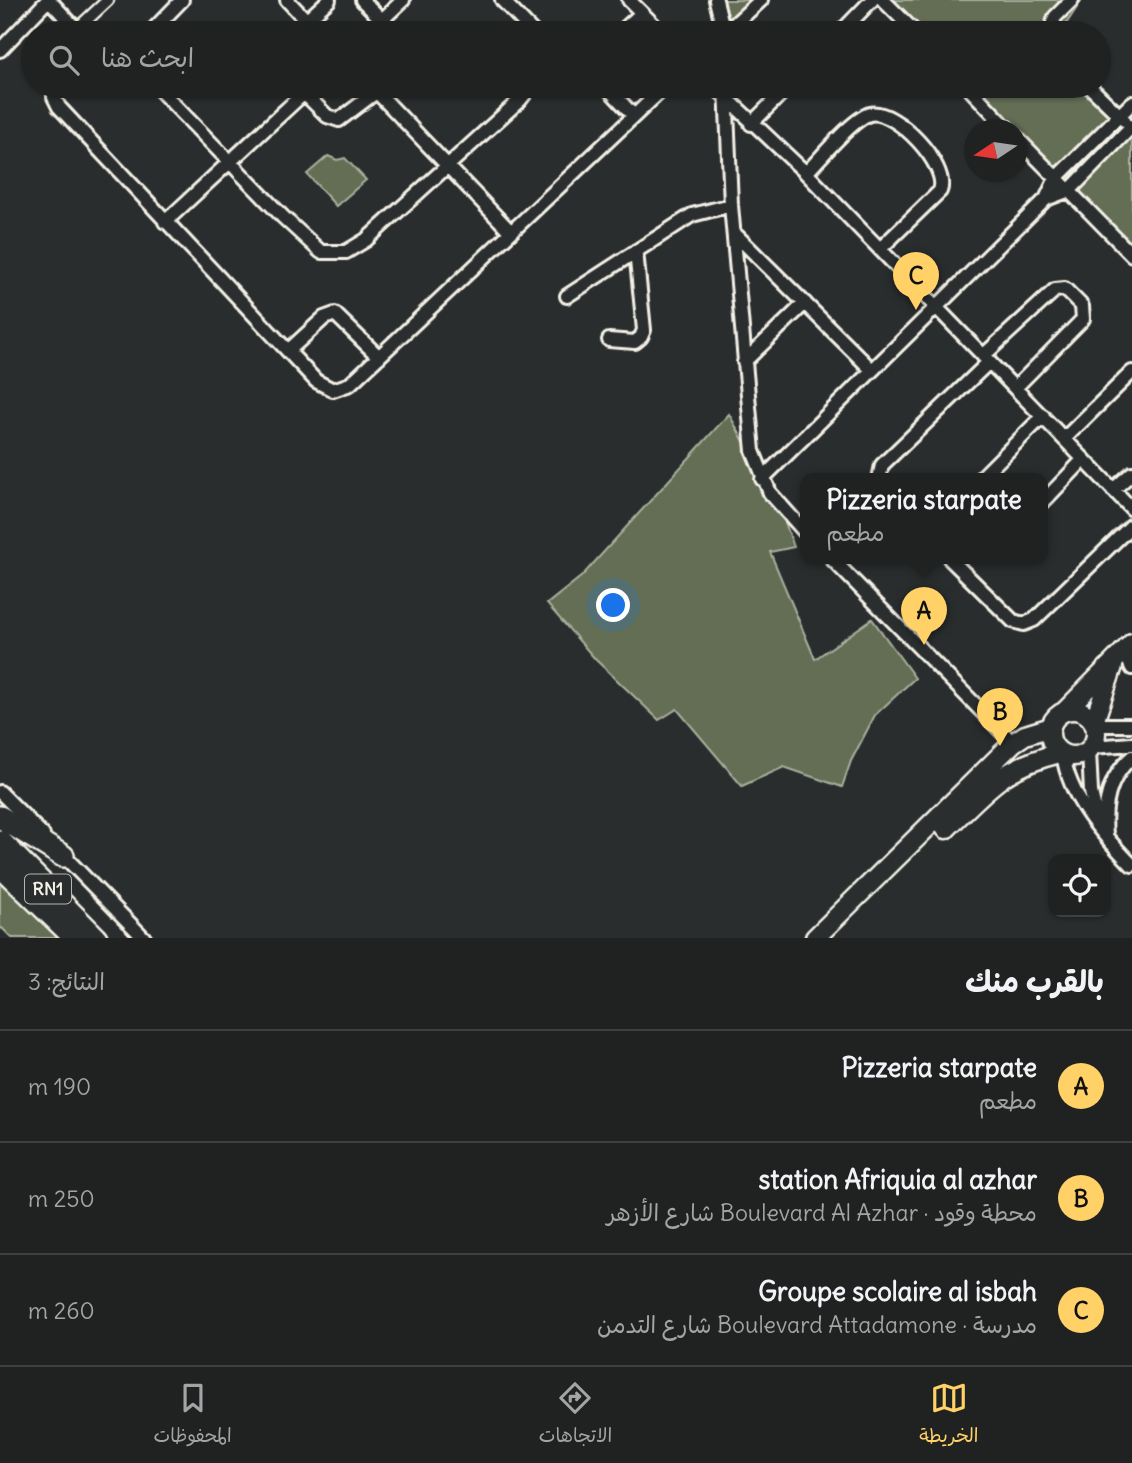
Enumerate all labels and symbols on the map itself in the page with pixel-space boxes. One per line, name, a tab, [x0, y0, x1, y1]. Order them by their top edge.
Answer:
north arrow	[964, 119, 1027, 182]
pin: C	[893, 252, 939, 310]
pin: A	[901, 587, 947, 645]
your location	[596, 588, 630, 622]
pin: B	[977, 688, 1023, 746]
road number: RN1	[25, 874, 71, 904]

